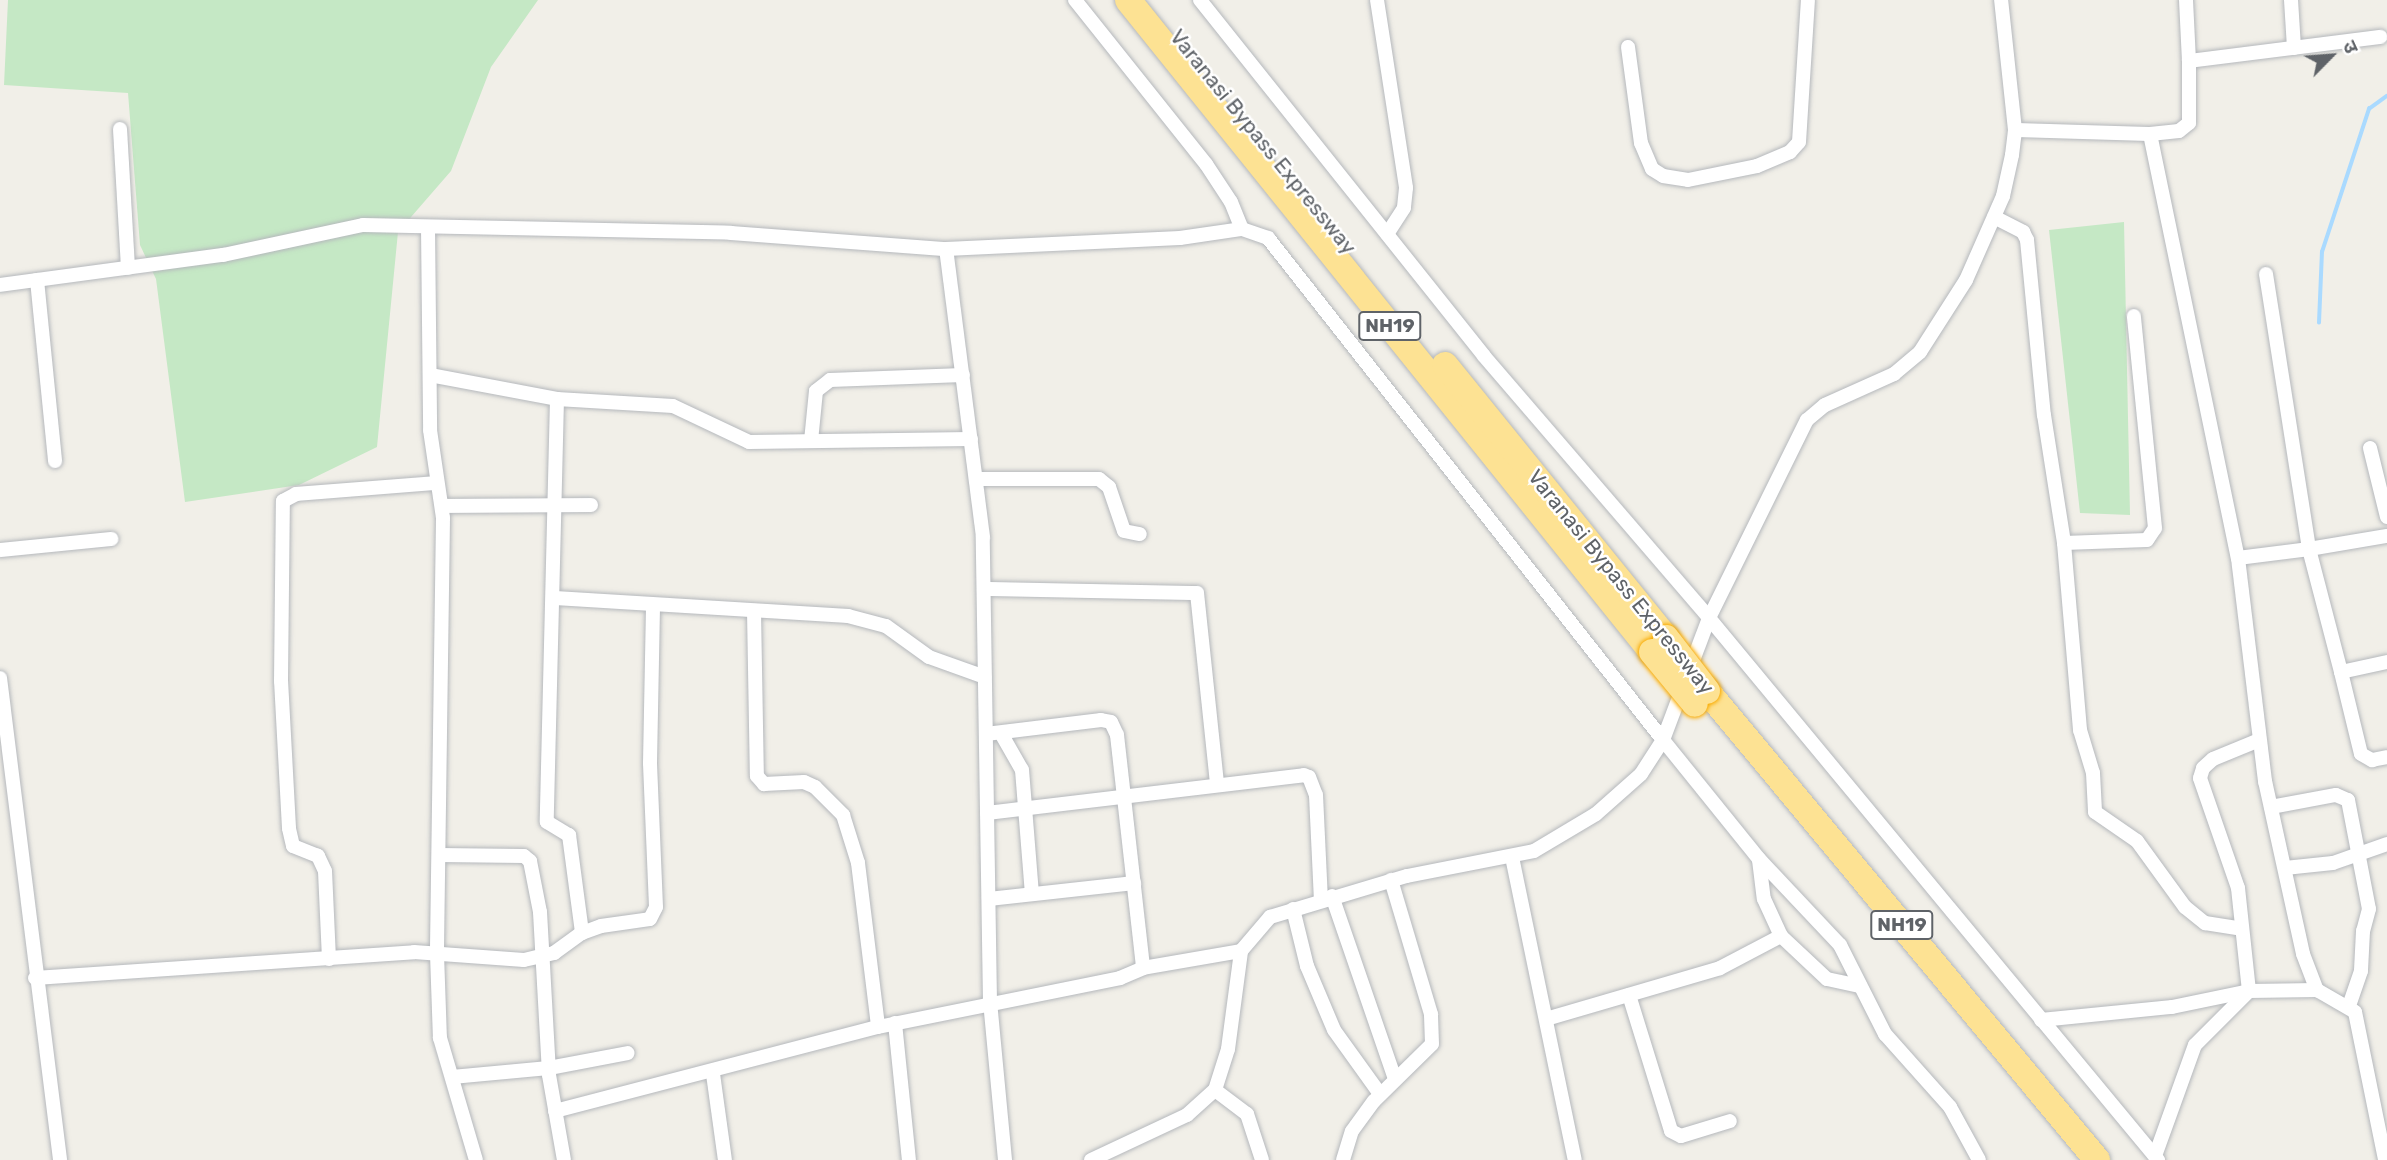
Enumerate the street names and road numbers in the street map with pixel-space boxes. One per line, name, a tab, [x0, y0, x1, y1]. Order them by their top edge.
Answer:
street label: Varanasi Bypass Expressway	[1165, 25, 1361, 259]
road number: NH19	[1357, 310, 1423, 342]
street label: Varanasi Bypass Expressway	[1523, 465, 1719, 699]
road number: NH19	[1869, 909, 1935, 940]

